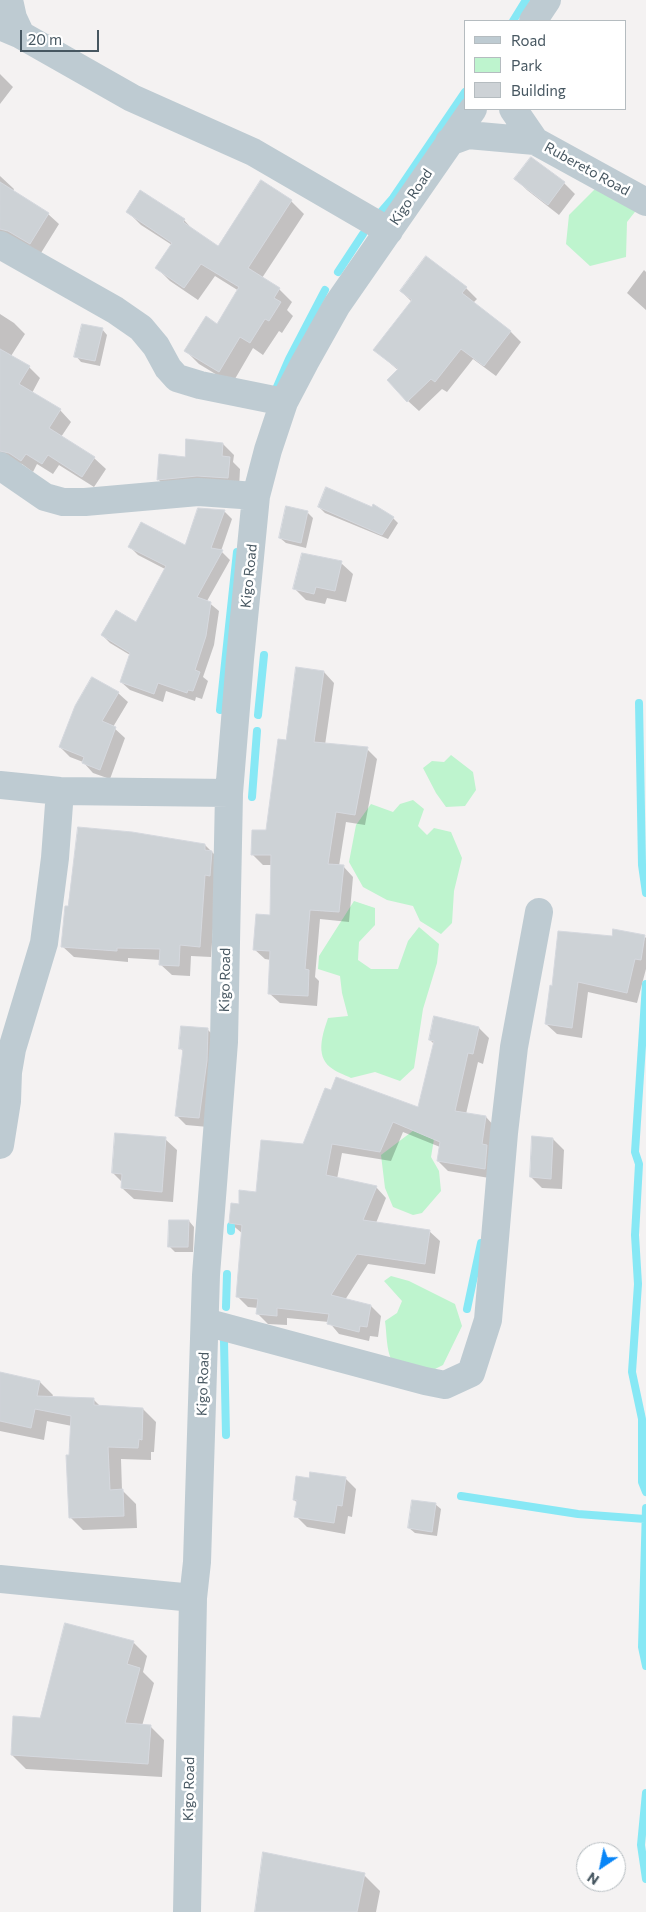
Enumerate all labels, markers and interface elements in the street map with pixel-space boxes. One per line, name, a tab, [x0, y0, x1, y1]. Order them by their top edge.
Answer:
scale bar	[22, 20, 101, 52]
legend	[463, 20, 626, 110]
text: 20 m	[28, 30, 62, 48]
text: Road	[511, 31, 546, 49]
text: Park	[511, 56, 542, 74]
text: Building	[511, 81, 566, 99]
street label: Rubereto Road	[541, 139, 633, 199]
street label: Kigo Road	[386, 166, 436, 228]
street label: Kigo Road	[237, 543, 261, 609]
street label: Kigo Road	[216, 948, 234, 1012]
street label: Kigo Road	[193, 1352, 213, 1416]
street label: Kigo Road	[180, 1757, 198, 1821]
north arrow	[576, 1842, 626, 1892]
text: N	[584, 1869, 602, 1889]

